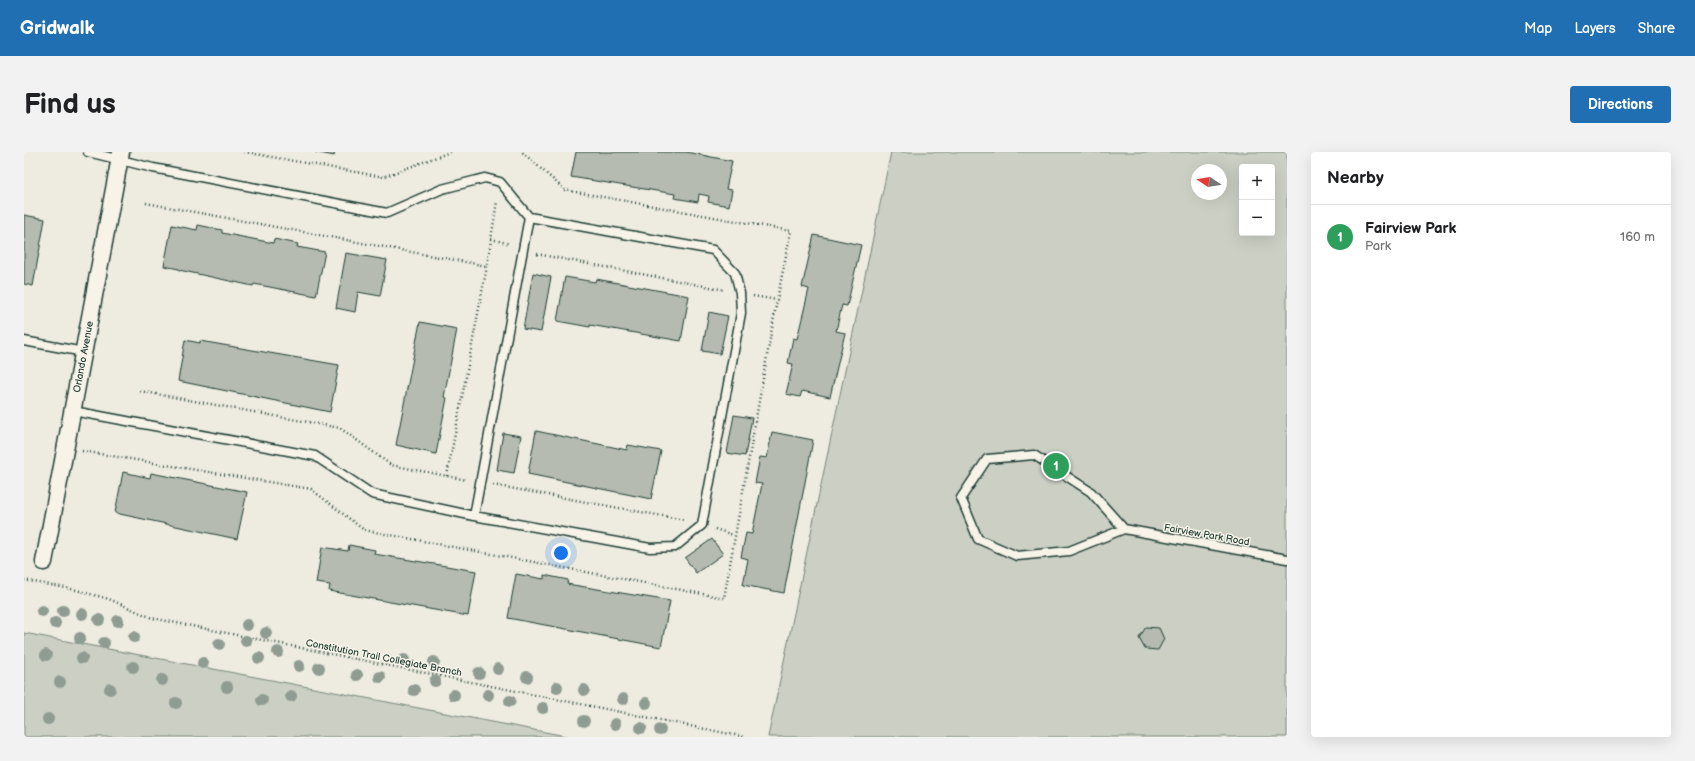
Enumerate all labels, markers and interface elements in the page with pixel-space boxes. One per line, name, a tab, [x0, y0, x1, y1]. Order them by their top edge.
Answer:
text: Gridwalk	[20, 17, 95, 40]
text: Map	[1524, 20, 1552, 37]
text: Layers	[1574, 20, 1616, 37]
text: Share	[1638, 20, 1675, 37]
button: Directions	[1570, 86, 1671, 123]
text: Find us	[24, 88, 116, 121]
north arrow	[1191, 164, 1227, 200]
map controls	[1239, 164, 1275, 236]
button: +	[1239, 164, 1275, 200]
text: Nearby	[1327, 168, 1384, 188]
button: −	[1239, 200, 1275, 236]
text: Fairview Park	[1365, 219, 1456, 238]
text: 1	[1337, 229, 1343, 245]
text: 160 m	[1620, 229, 1655, 245]
text: Park	[1365, 238, 1391, 254]
street label: Orlando Avenue	[71, 320, 96, 393]
pin: 1	[1043, 451, 1069, 481]
street label: Fairview Park Road	[1163, 522, 1251, 548]
your location	[551, 543, 571, 563]
street label: Constitution Trail Collegiate Branch	[305, 637, 463, 679]

